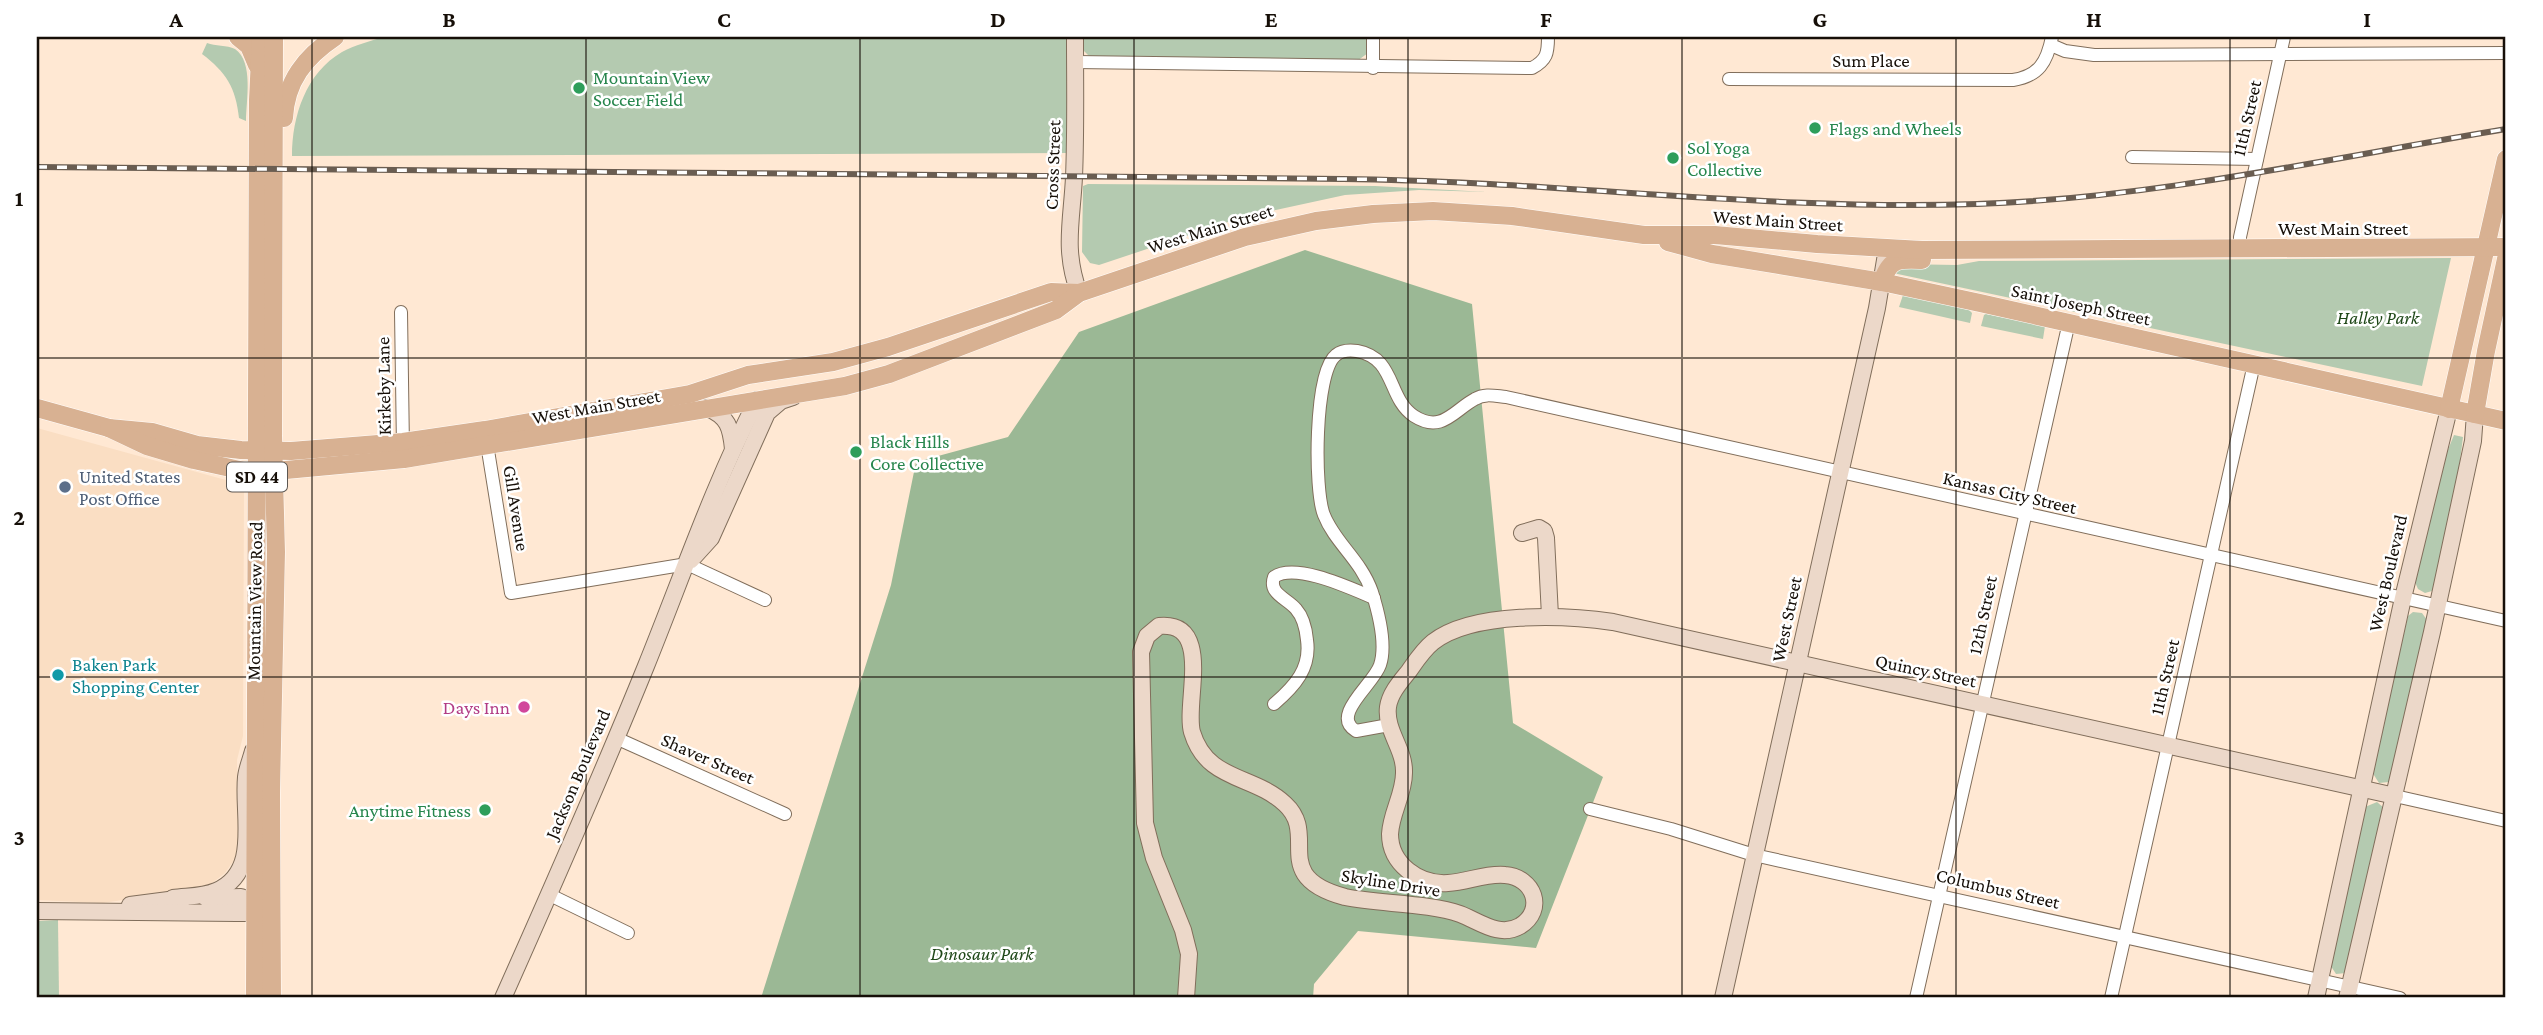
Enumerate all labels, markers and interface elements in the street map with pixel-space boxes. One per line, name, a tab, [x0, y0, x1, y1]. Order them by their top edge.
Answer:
text: A	[168, 6, 183, 32]
text: B	[442, 6, 456, 32]
text: C	[717, 6, 731, 32]
text: D	[990, 6, 1006, 32]
text: E	[1264, 6, 1278, 32]
text: F	[1540, 6, 1552, 32]
text: G	[1813, 6, 1828, 32]
text: H	[2086, 6, 2102, 32]
text: I	[2363, 6, 2371, 32]
street label: Sum Place	[1832, 50, 1910, 71]
place label: Mountain View Soccer Field	[593, 67, 710, 110]
street label: 11th Street	[2228, 77, 2266, 158]
marker: Mountain View Soccer Field	[571, 80, 587, 96]
place label: Flags and Wheels	[1829, 118, 1962, 139]
street label: Cross Street	[1040, 119, 1065, 210]
marker: Flags and Wheels	[1807, 120, 1823, 136]
place label: Sol Yoga Collective	[1687, 137, 1762, 180]
marker: Sol Yoga Collective	[1665, 150, 1681, 166]
text: 1	[15, 185, 24, 211]
street label: West Main Street	[1145, 199, 1276, 258]
street label: West Main Street	[1712, 205, 1844, 236]
street label: West Main Street	[2278, 218, 2409, 239]
street label: Saint Joseph Street	[2009, 279, 2153, 330]
park label: Halley Park	[2337, 307, 2420, 328]
street label: Kirkeby Lane	[372, 337, 395, 435]
street label: West Main Street	[530, 385, 663, 428]
place label: Black Hills Core Collective	[870, 431, 984, 474]
marker: Black Hills Core Collective	[848, 444, 864, 460]
road number: SD 44	[227, 462, 287, 491]
street label: Gill Avenue	[499, 464, 534, 552]
place label: United States Post Office	[79, 466, 180, 509]
street label: Kansas City Street	[1941, 467, 2079, 518]
marker: United States Post Office	[57, 479, 73, 495]
text: 2	[13, 504, 25, 530]
street label: West Boulevard	[2364, 513, 2411, 634]
street label: Mountain View Road	[243, 521, 266, 681]
street label: 12th Street	[1964, 573, 2001, 656]
street label: West Street	[1767, 574, 1806, 664]
street label: 11th Street	[2146, 636, 2184, 717]
street label: Quincy Street	[1873, 650, 1979, 692]
place label: Baken Park Shopping Center	[72, 654, 200, 697]
marker: Baken Park Shopping Center	[50, 667, 66, 683]
place label: Days Inn	[443, 697, 510, 718]
marker: Days Inn	[516, 699, 532, 715]
street label: Jackson Boulevard	[540, 706, 614, 844]
street label: Shaver Street	[658, 729, 758, 789]
place label: Anytime Fitness	[349, 800, 471, 821]
marker: Anytime Fitness	[477, 802, 493, 818]
text: 3	[13, 824, 25, 850]
street label: Skyline Drive	[1340, 864, 1442, 901]
street label: Columbus Street	[1934, 864, 2062, 913]
park label: Dinosaur Park	[931, 943, 1034, 964]

